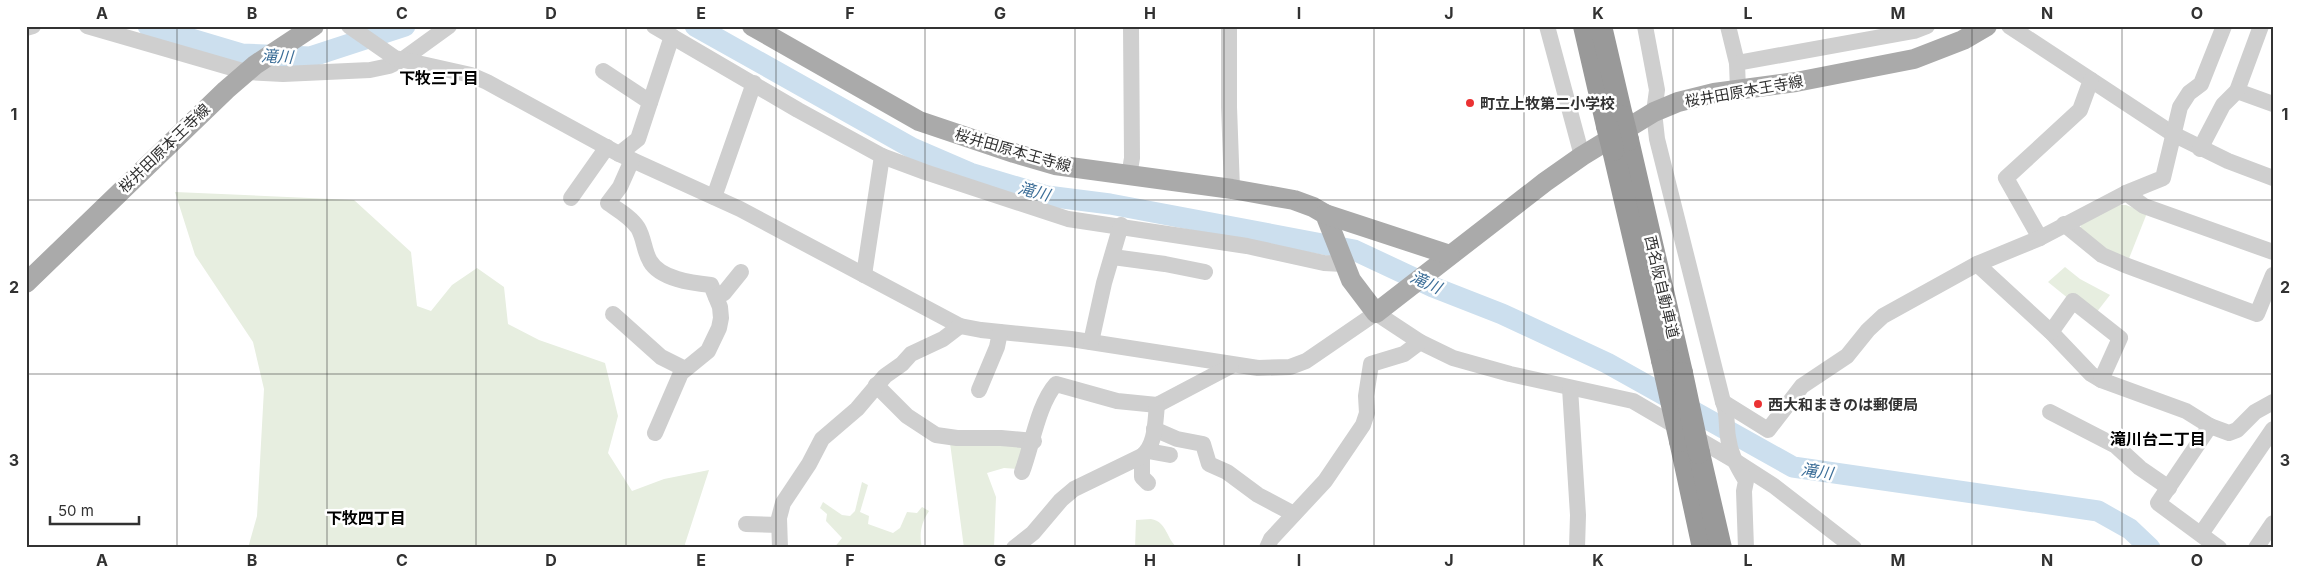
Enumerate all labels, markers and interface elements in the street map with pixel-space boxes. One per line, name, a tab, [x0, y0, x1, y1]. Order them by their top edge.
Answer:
text: A	[96, 3, 108, 23]
text: B	[247, 3, 257, 23]
text: C	[396, 3, 408, 23]
text: D	[545, 3, 557, 23]
text: E	[696, 3, 706, 23]
text: F	[845, 3, 855, 23]
text: G	[994, 3, 1006, 23]
text: H	[1144, 3, 1156, 23]
text: I	[1297, 3, 1301, 23]
text: J	[1444, 3, 1454, 23]
text: K	[1592, 3, 1604, 23]
text: L	[1743, 3, 1753, 23]
text: M	[1891, 3, 1905, 23]
text: N	[2041, 3, 2053, 23]
text: O	[2191, 3, 2203, 23]
water label: 滝川	[260, 45, 295, 67]
district label: 下牧三丁目	[399, 68, 479, 88]
street label: 桜井田原本王寺線	[1683, 71, 1805, 111]
place label: 町立上牧第二小学校	[1480, 94, 1615, 113]
marker: 町立上牧第二小学校	[1464, 97, 1476, 109]
street label: 桜井田原本王寺線	[114, 99, 214, 197]
text: 1	[11, 104, 17, 124]
text: 1	[2282, 104, 2288, 124]
street label: 桜井田原本王寺線	[953, 124, 1073, 176]
water label: 滝川	[1016, 177, 1054, 205]
street label: 西名阪自動車道	[1641, 234, 1683, 340]
water label: 滝川	[1407, 266, 1447, 298]
text: 2	[9, 277, 19, 297]
text: 2	[2280, 277, 2290, 297]
place label: 西大和まきのは郵便局	[1768, 395, 1918, 414]
marker: 西大和まきのは郵便局	[1752, 398, 1764, 410]
district label: 滝川台二丁目	[2110, 429, 2206, 449]
text: 3	[9, 450, 19, 470]
text: 3	[2280, 450, 2290, 470]
water label: 滝川	[1800, 459, 1836, 483]
scale bar	[50, 494, 139, 526]
text: 50 m	[58, 501, 94, 520]
district label: 下牧四丁目	[326, 508, 406, 528]
text: A	[96, 550, 108, 570]
text: B	[247, 550, 257, 570]
text: C	[396, 550, 408, 570]
text: D	[545, 550, 557, 570]
text: E	[696, 550, 706, 570]
text: F	[845, 550, 855, 570]
text: G	[994, 550, 1006, 570]
text: H	[1144, 550, 1156, 570]
text: I	[1297, 550, 1301, 570]
text: J	[1444, 550, 1454, 570]
text: K	[1592, 550, 1604, 570]
text: L	[1743, 550, 1753, 570]
text: M	[1891, 550, 1905, 570]
text: N	[2041, 550, 2053, 570]
text: O	[2191, 550, 2203, 570]

